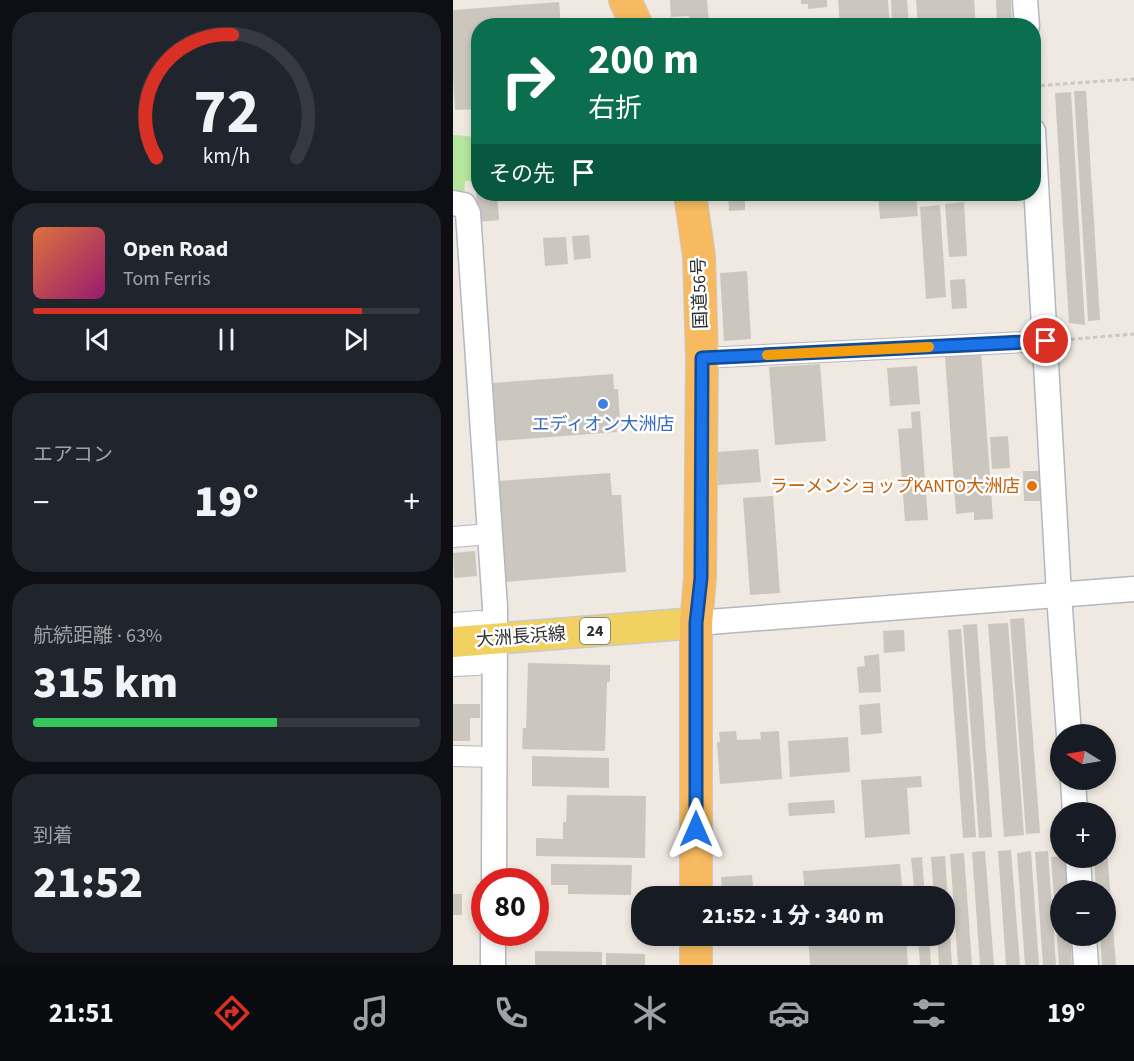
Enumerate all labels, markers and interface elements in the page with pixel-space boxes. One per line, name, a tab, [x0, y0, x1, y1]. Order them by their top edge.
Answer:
text: 200 m	[588, 30, 699, 90]
icon: right	[489, 42, 567, 120]
text: 72	[194, 68, 259, 157]
text: 右折	[588, 89, 642, 128]
text: km/h	[203, 142, 250, 173]
icon: arrive	[567, 156, 600, 189]
text: その先	[489, 158, 555, 190]
text: Open Road	[123, 233, 228, 265]
street label: 国道56号	[686, 257, 714, 329]
text: Tom Ferris	[123, 265, 211, 293]
pin	[1020, 315, 1071, 366]
icon: previous	[81, 323, 114, 356]
icon: pause	[210, 323, 243, 356]
icon: next	[339, 323, 372, 356]
icon: arrive	[1029, 324, 1062, 357]
marker: エディオン大洲店	[596, 397, 610, 411]
place label: エディオン大洲店	[532, 412, 674, 437]
text: エアコン	[33, 441, 113, 469]
text: 19°	[194, 470, 259, 534]
place label: ラーメンショップKANTO大洲店	[770, 474, 1020, 499]
text: −	[33, 479, 49, 526]
text: +	[404, 479, 420, 526]
marker: ラーメンショップKANTO大洲店	[1025, 479, 1039, 493]
road number: 24	[580, 618, 610, 644]
street label: 大洲長浜線	[475, 621, 567, 653]
text: 航続距離 · 63%	[33, 622, 162, 650]
text: 315 km	[33, 651, 178, 715]
north arrow	[1050, 724, 1116, 790]
map controls	[1050, 724, 1116, 946]
position arrow	[664, 797, 728, 861]
button: +	[1050, 802, 1116, 868]
text: 到着	[33, 822, 73, 850]
text: 21:52	[33, 851, 143, 915]
speed limit sign: 80	[471, 868, 549, 946]
button: −	[1050, 880, 1116, 946]
text: 21:52 · 1 分 · 340 m	[702, 900, 884, 932]
icon: directions	[211, 992, 253, 1034]
icon: music	[350, 992, 392, 1034]
icon: phone	[490, 992, 532, 1034]
icon: climate	[629, 992, 671, 1034]
icon: car	[768, 992, 810, 1034]
icon: filters	[908, 992, 950, 1034]
text: 21:51	[49, 994, 114, 1033]
text: 19°	[1047, 994, 1085, 1033]

